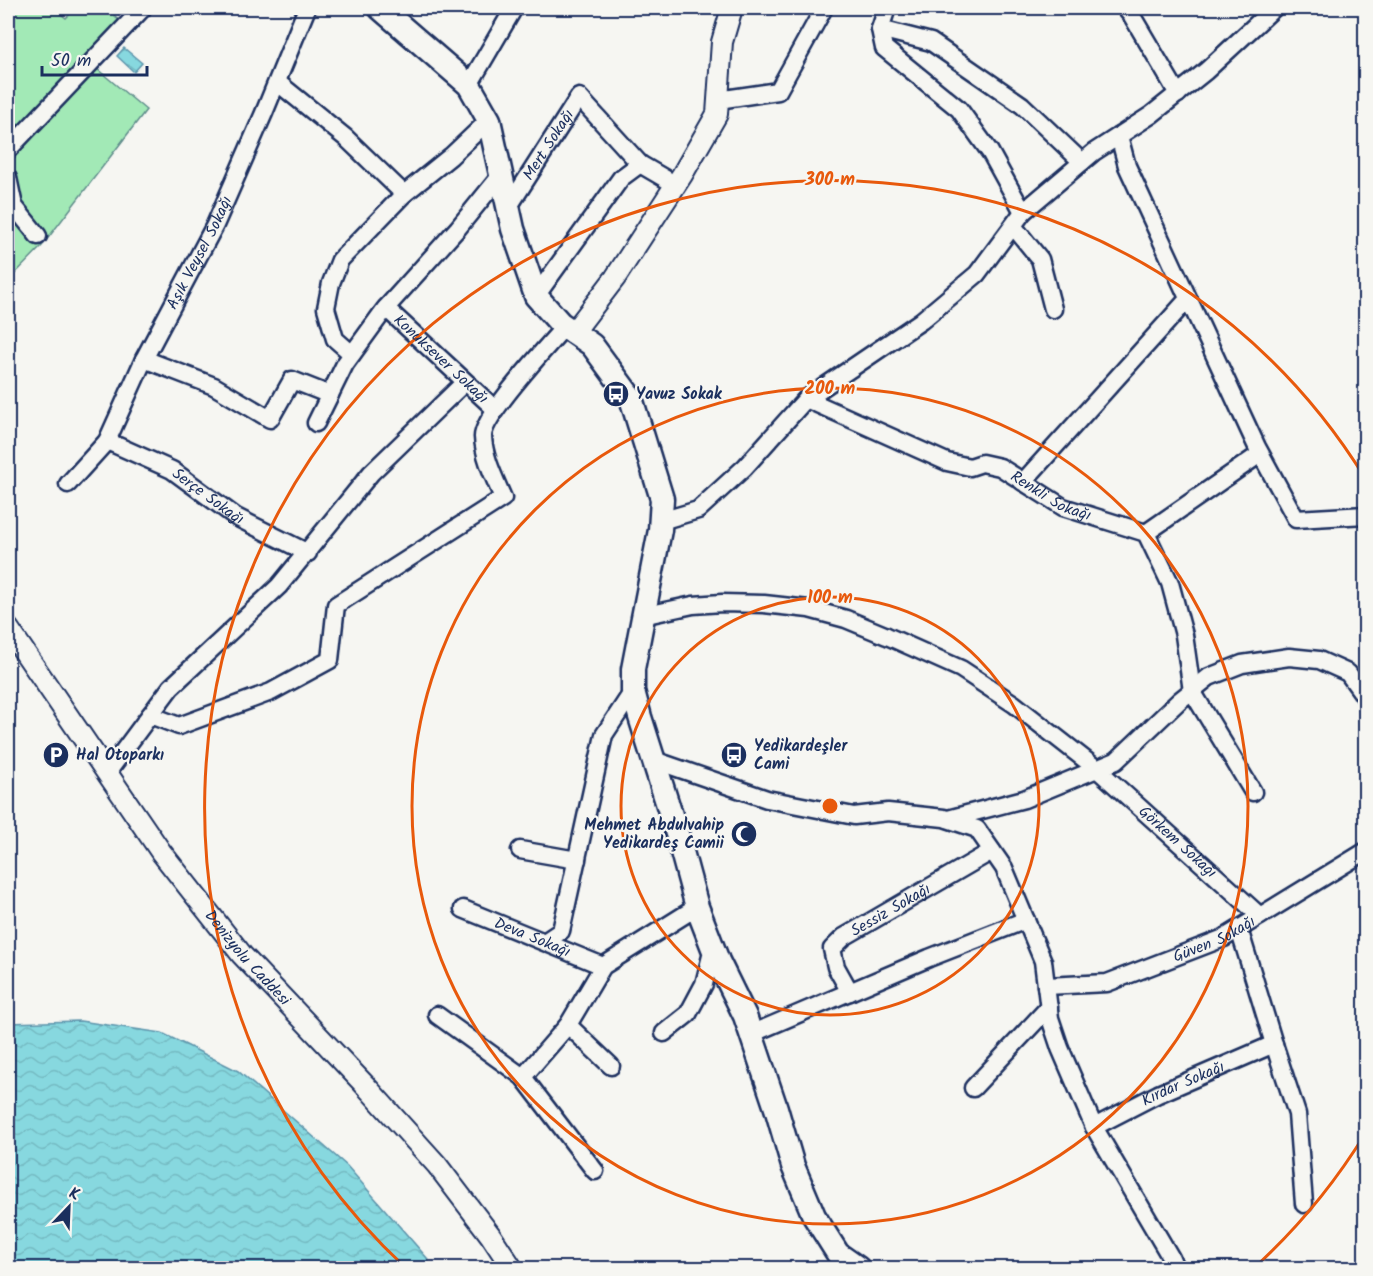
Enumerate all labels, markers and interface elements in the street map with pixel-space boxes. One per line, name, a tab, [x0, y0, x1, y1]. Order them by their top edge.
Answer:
scale bar	[42, 39, 147, 77]
text: 50 m	[51, 47, 91, 76]
street label: Mert Sokağı	[516, 104, 581, 185]
text: 300 m	[804, 166, 855, 195]
street label: Aşık Veysel Sokağı	[160, 192, 239, 314]
street label: Konuksever Sokağı	[388, 308, 495, 410]
text: 200 m	[805, 375, 856, 404]
bus stop icon: Yavuz Sokak	[601, 379, 631, 409]
place label: Yavuz Sokak	[636, 382, 723, 407]
street label: Serçe Sokağı	[167, 462, 248, 532]
street label: Renkli Sokağı	[1005, 464, 1094, 528]
text: 100 m	[807, 584, 853, 613]
place label: Yedikardeşler Cami	[754, 734, 848, 777]
parking icon: Hal Otoparkı	[41, 740, 71, 770]
bus stop icon: Yedikardeşler Cami	[719, 740, 749, 770]
place label: Hal Otoparkı	[76, 743, 164, 768]
centre of rings	[820, 796, 840, 816]
street label: Görkem Sokağı	[1133, 800, 1223, 884]
place label: Mehmet Abdulvahip Yedikardeş Camii	[584, 813, 725, 856]
mosque icon: Mehmet Abdulvahip Yedikardeş Camii	[729, 819, 759, 849]
street label: Sessiz Sokağı	[846, 877, 935, 943]
street label: Denizyolu Caddesi	[198, 904, 297, 1012]
street label: Güven Sokağı	[1169, 909, 1260, 969]
street label: Deva Sokağı	[490, 910, 575, 964]
street label: Kırdar Sokağı	[1137, 1054, 1228, 1113]
north arrow	[39, 1177, 99, 1237]
text: K	[65, 1181, 84, 1208]

